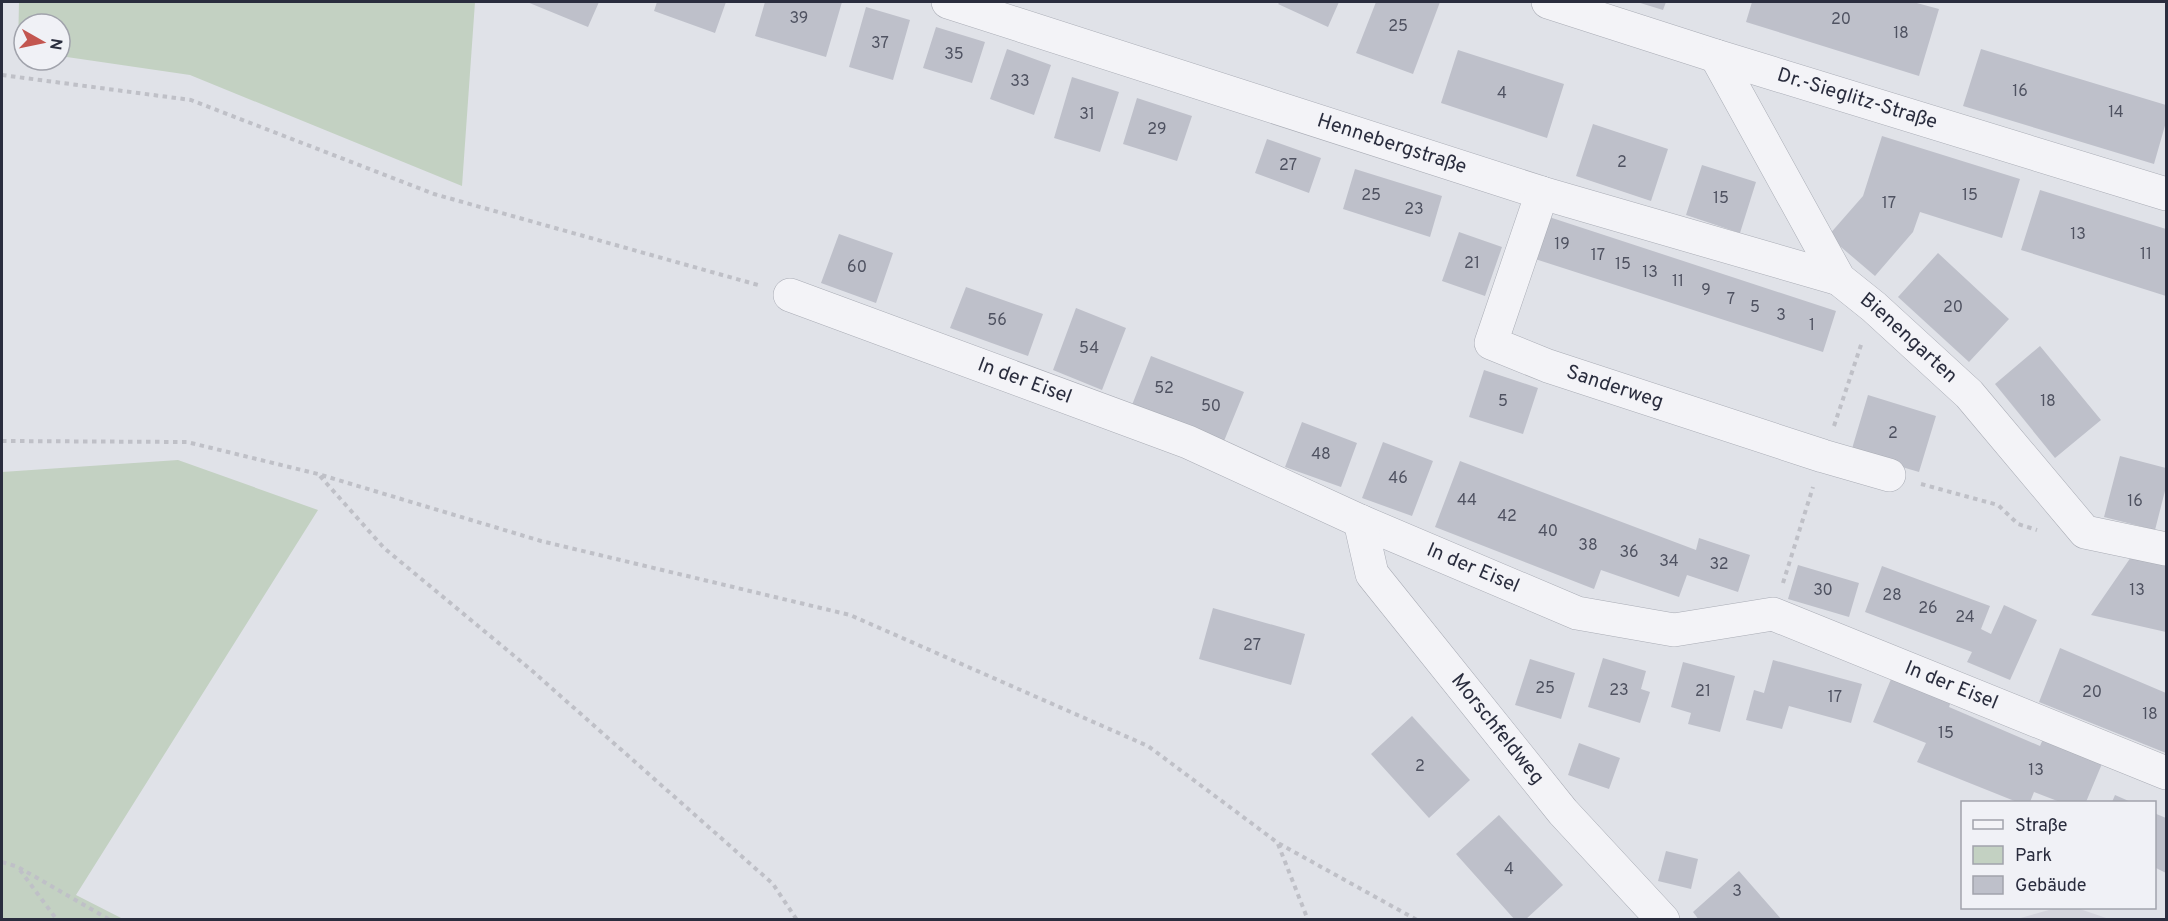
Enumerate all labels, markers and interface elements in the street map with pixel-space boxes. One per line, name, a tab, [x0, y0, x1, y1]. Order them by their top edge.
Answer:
house number: 39	[790, 9, 808, 29]
house number: 20	[1831, 10, 1851, 30]
north arrow	[12, 12, 72, 72]
house number: 25	[1388, 17, 1408, 37]
house number: 18	[1893, 24, 1909, 44]
house number: 37	[871, 34, 889, 54]
text: N	[44, 37, 66, 51]
house number: 35	[944, 45, 964, 65]
street label: Dr.-Sieglitz-Straße	[1774, 62, 1940, 136]
house number: 33	[1010, 72, 1030, 92]
house number: 16	[2012, 82, 2028, 102]
house number: 4	[1497, 84, 1507, 104]
house number: 14	[2108, 103, 2124, 123]
house number: 31	[1079, 105, 1095, 125]
street label: Hennebergstraße	[1314, 108, 1470, 181]
house number: 29	[1147, 120, 1167, 140]
house number: 2	[1617, 153, 1627, 173]
house number: 27	[1279, 156, 1297, 176]
house number: 25	[1361, 186, 1381, 206]
house number: 15	[1962, 186, 1978, 206]
house number: 15	[1713, 189, 1729, 209]
house number: 17	[1882, 194, 1896, 214]
house number: 23	[1404, 200, 1424, 220]
house number: 13	[2070, 225, 2086, 245]
house number: 19	[1554, 235, 1570, 255]
house number: 11	[2140, 245, 2152, 265]
house number: 17	[1591, 246, 1605, 266]
house number: 21	[1464, 254, 1480, 274]
house number: 15	[1615, 255, 1631, 275]
house number: 60	[847, 258, 867, 278]
house number: 13	[1642, 263, 1658, 283]
house number: 11	[1672, 272, 1684, 292]
house number: 9	[1701, 281, 1711, 301]
street label: Bienengarten	[1854, 287, 1962, 390]
house number: 7	[1727, 290, 1735, 310]
house number: 5	[1750, 298, 1760, 318]
house number: 20	[1943, 298, 1963, 318]
house number: 3	[1776, 306, 1786, 326]
house number: 56	[987, 311, 1007, 331]
house number: 1	[1809, 316, 1815, 336]
house number: 54	[1079, 339, 1099, 359]
street label: In der Eisel	[974, 352, 1075, 411]
street label: Sanderweg	[1563, 360, 1667, 416]
house number: 52	[1154, 379, 1174, 399]
house number: 5	[1498, 392, 1508, 412]
house number: 18	[2040, 392, 2056, 412]
house number: 50	[1201, 397, 1221, 417]
house number: 2	[1888, 424, 1898, 444]
house number: 48	[1311, 445, 1331, 465]
house number: 46	[1388, 469, 1408, 489]
house number: 44	[1457, 491, 1477, 511]
house number: 16	[2127, 492, 2143, 512]
house number: 42	[1497, 507, 1517, 527]
house number: 40	[1538, 522, 1558, 542]
house number: 38	[1578, 536, 1598, 556]
street label: In der Eisel	[1422, 538, 1523, 600]
house number: 36	[1619, 543, 1639, 563]
house number: 34	[1659, 552, 1679, 572]
house number: 32	[1709, 555, 1729, 575]
house number: 30	[1813, 581, 1833, 601]
house number: 13	[2129, 581, 2145, 601]
house number: 28	[1882, 586, 1902, 606]
house number: 26	[1918, 599, 1938, 619]
house number: 24	[1955, 608, 1975, 628]
house number: 27	[1243, 636, 1261, 656]
street label: In der Eisel	[1900, 655, 2002, 717]
street label: Morschfeldweg	[1445, 669, 1549, 791]
house number: 25	[1535, 679, 1555, 699]
house number: 23	[1609, 681, 1629, 701]
house number: 21	[1695, 682, 1711, 702]
house number: 20	[2082, 683, 2102, 703]
house number: 17	[1828, 688, 1842, 708]
house number: 18	[2142, 705, 2158, 725]
house number: 15	[1938, 724, 1954, 744]
house number: 2	[1415, 757, 1425, 777]
house number: 13	[2028, 761, 2044, 781]
legend	[1961, 801, 2156, 909]
text: Straße	[2015, 815, 2067, 838]
text: Park	[2015, 845, 2052, 868]
house number: 4	[1504, 860, 1514, 880]
text: Gebäude	[2015, 875, 2087, 898]
house number: 3	[1732, 882, 1742, 902]

